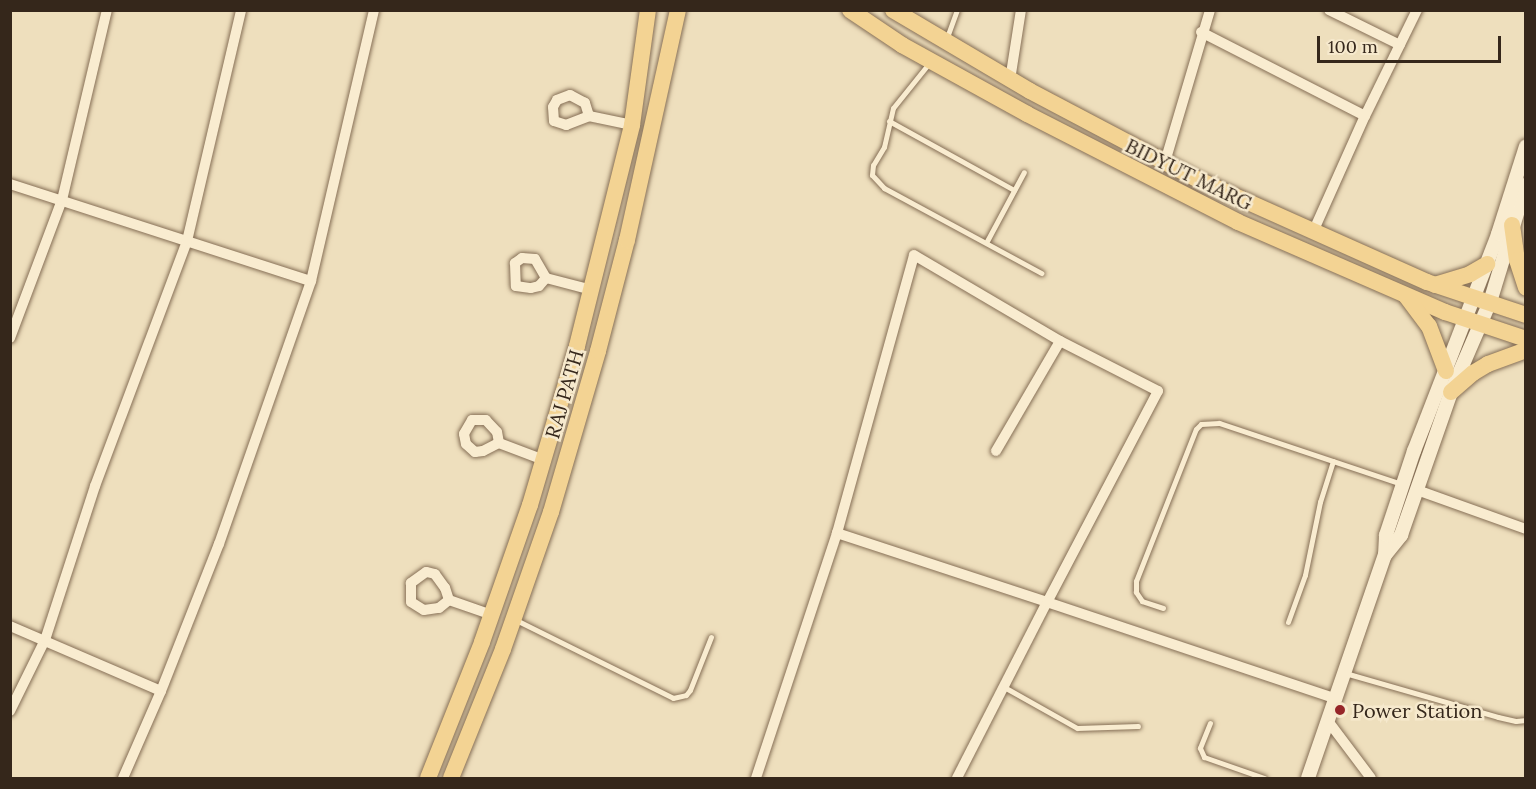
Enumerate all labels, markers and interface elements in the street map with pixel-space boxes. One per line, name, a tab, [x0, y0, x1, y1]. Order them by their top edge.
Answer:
scale bar	[1320, 24, 1504, 62]
text: 100 m	[1328, 35, 1378, 58]
street label: BIDYUT MARG	[1122, 133, 1256, 215]
street label: RAJ PATH	[540, 347, 588, 441]
place label: Power Station	[1352, 698, 1482, 722]
marker: Power Station	[1333, 703, 1347, 717]

